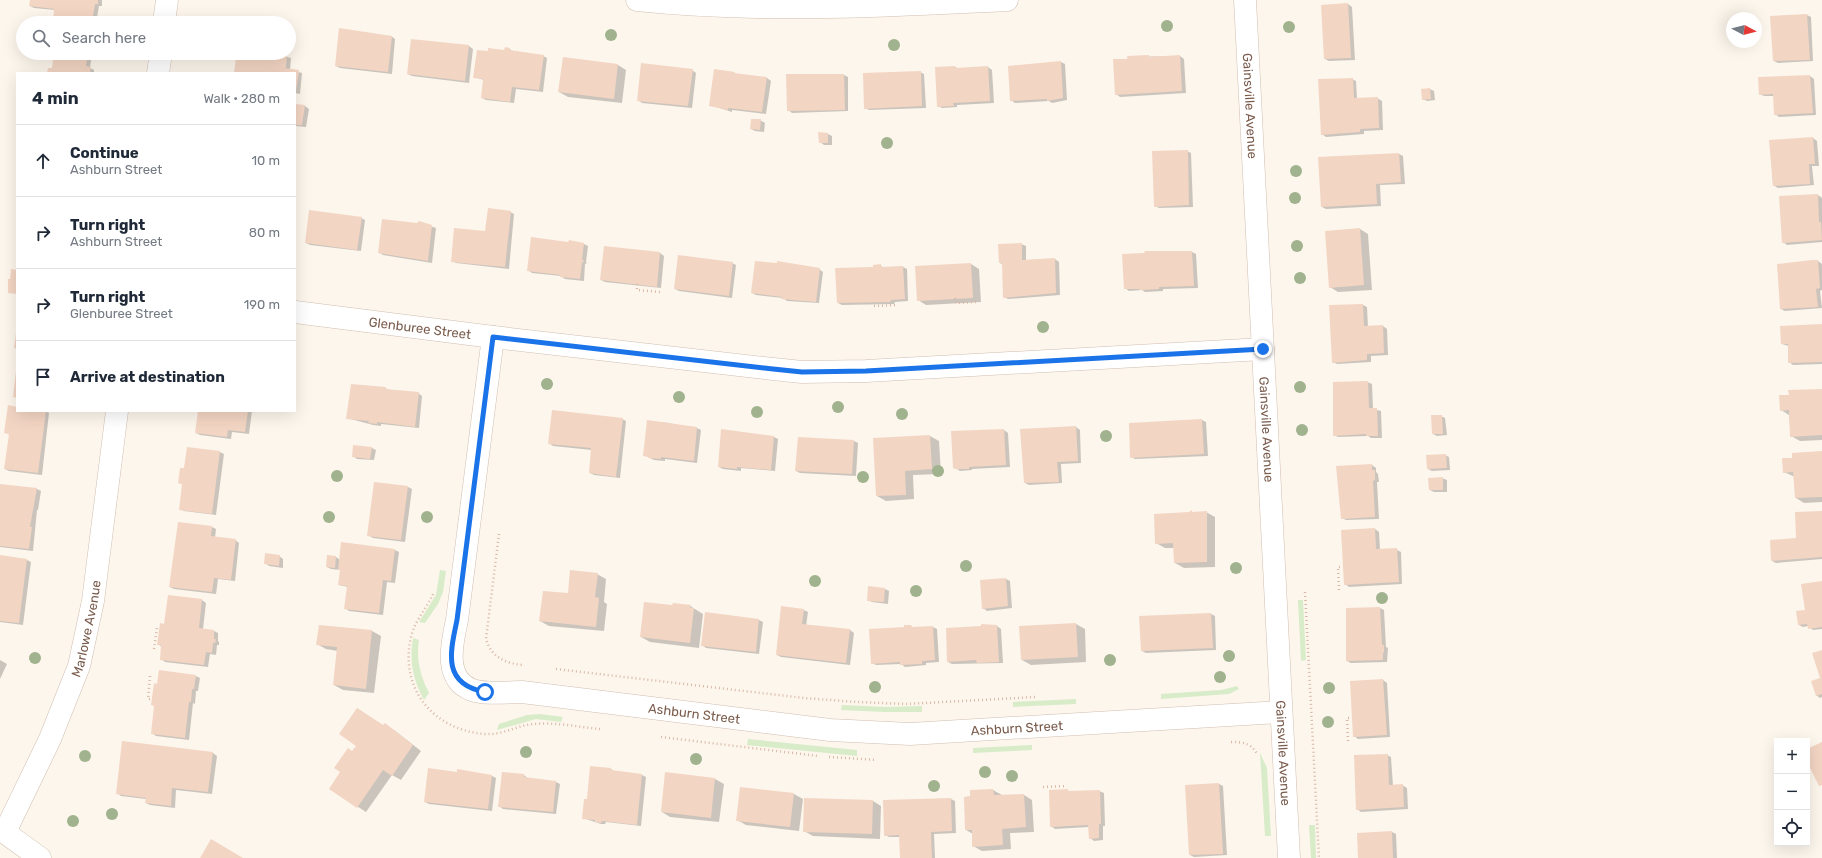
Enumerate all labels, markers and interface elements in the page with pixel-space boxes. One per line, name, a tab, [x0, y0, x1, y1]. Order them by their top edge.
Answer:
north arrow	[1726, 12, 1762, 48]
search box	[16, 16, 296, 60]
icon: search	[30, 27, 52, 49]
text: Search here	[62, 29, 146, 47]
street label: Gainsville Avenue	[1240, 53, 1261, 159]
text: 4 min	[32, 88, 79, 108]
text: Walk · 280 m	[203, 91, 280, 106]
text: Continue	[70, 144, 139, 162]
icon: ahead	[32, 150, 54, 172]
text: 10 m	[251, 153, 280, 168]
text: Ashburn Street	[70, 162, 162, 177]
text: Turn right	[70, 216, 145, 234]
icon: right	[32, 222, 54, 244]
text: 80 m	[249, 225, 280, 240]
text: Ashburn Street	[70, 234, 162, 249]
text: Turn right	[70, 288, 145, 306]
icon: right	[32, 294, 54, 316]
text: 190 m	[244, 297, 280, 312]
text: Glenburee Street	[70, 306, 173, 321]
street label: Glenburee Street	[368, 314, 472, 342]
route end	[1254, 340, 1272, 358]
icon: arrive	[32, 366, 54, 388]
text: Arrive at destination	[70, 368, 225, 386]
street label: Gainsville Avenue	[1257, 376, 1277, 483]
street label: Marlowe Avenue	[68, 579, 103, 679]
route start	[476, 683, 494, 701]
street label: Ashburn Street	[647, 700, 741, 726]
street label: Gainsville Avenue	[1273, 700, 1294, 806]
street label: Ashburn Street	[970, 717, 1064, 738]
map controls	[1774, 738, 1810, 846]
button: +	[1774, 738, 1810, 774]
button: −	[1774, 774, 1810, 810]
button: locate	[1774, 810, 1810, 846]

